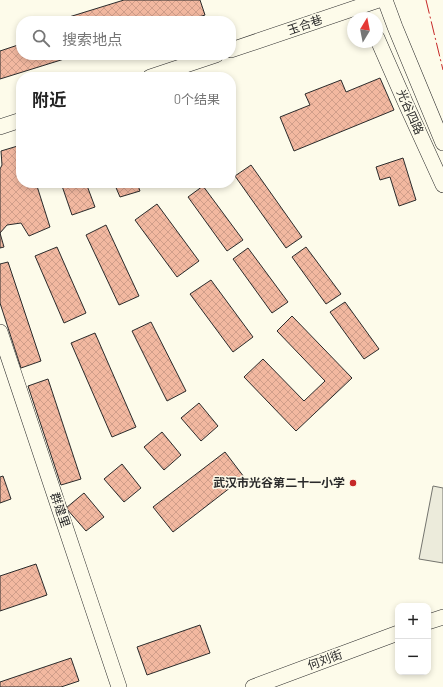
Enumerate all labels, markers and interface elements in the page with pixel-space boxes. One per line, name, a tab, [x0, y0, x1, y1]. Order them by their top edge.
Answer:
street label: 玉合巷	[285, 12, 324, 37]
north arrow	[347, 12, 383, 48]
search box	[16, 16, 236, 60]
icon: search	[30, 27, 52, 49]
text: 搜索地点	[62, 30, 122, 48]
street label: 光谷四路	[395, 87, 427, 136]
text: 附近	[32, 89, 66, 109]
text: 0个结果	[174, 91, 220, 107]
place label: 武汉市光谷第二十一小学	[213, 475, 345, 489]
marker: 武汉市光谷第二十一小学	[348, 478, 358, 488]
street label: 群建里	[48, 490, 73, 529]
map controls	[395, 603, 431, 675]
button: +	[395, 603, 431, 639]
button: −	[395, 639, 431, 675]
street label: 何刘街	[305, 646, 344, 672]

